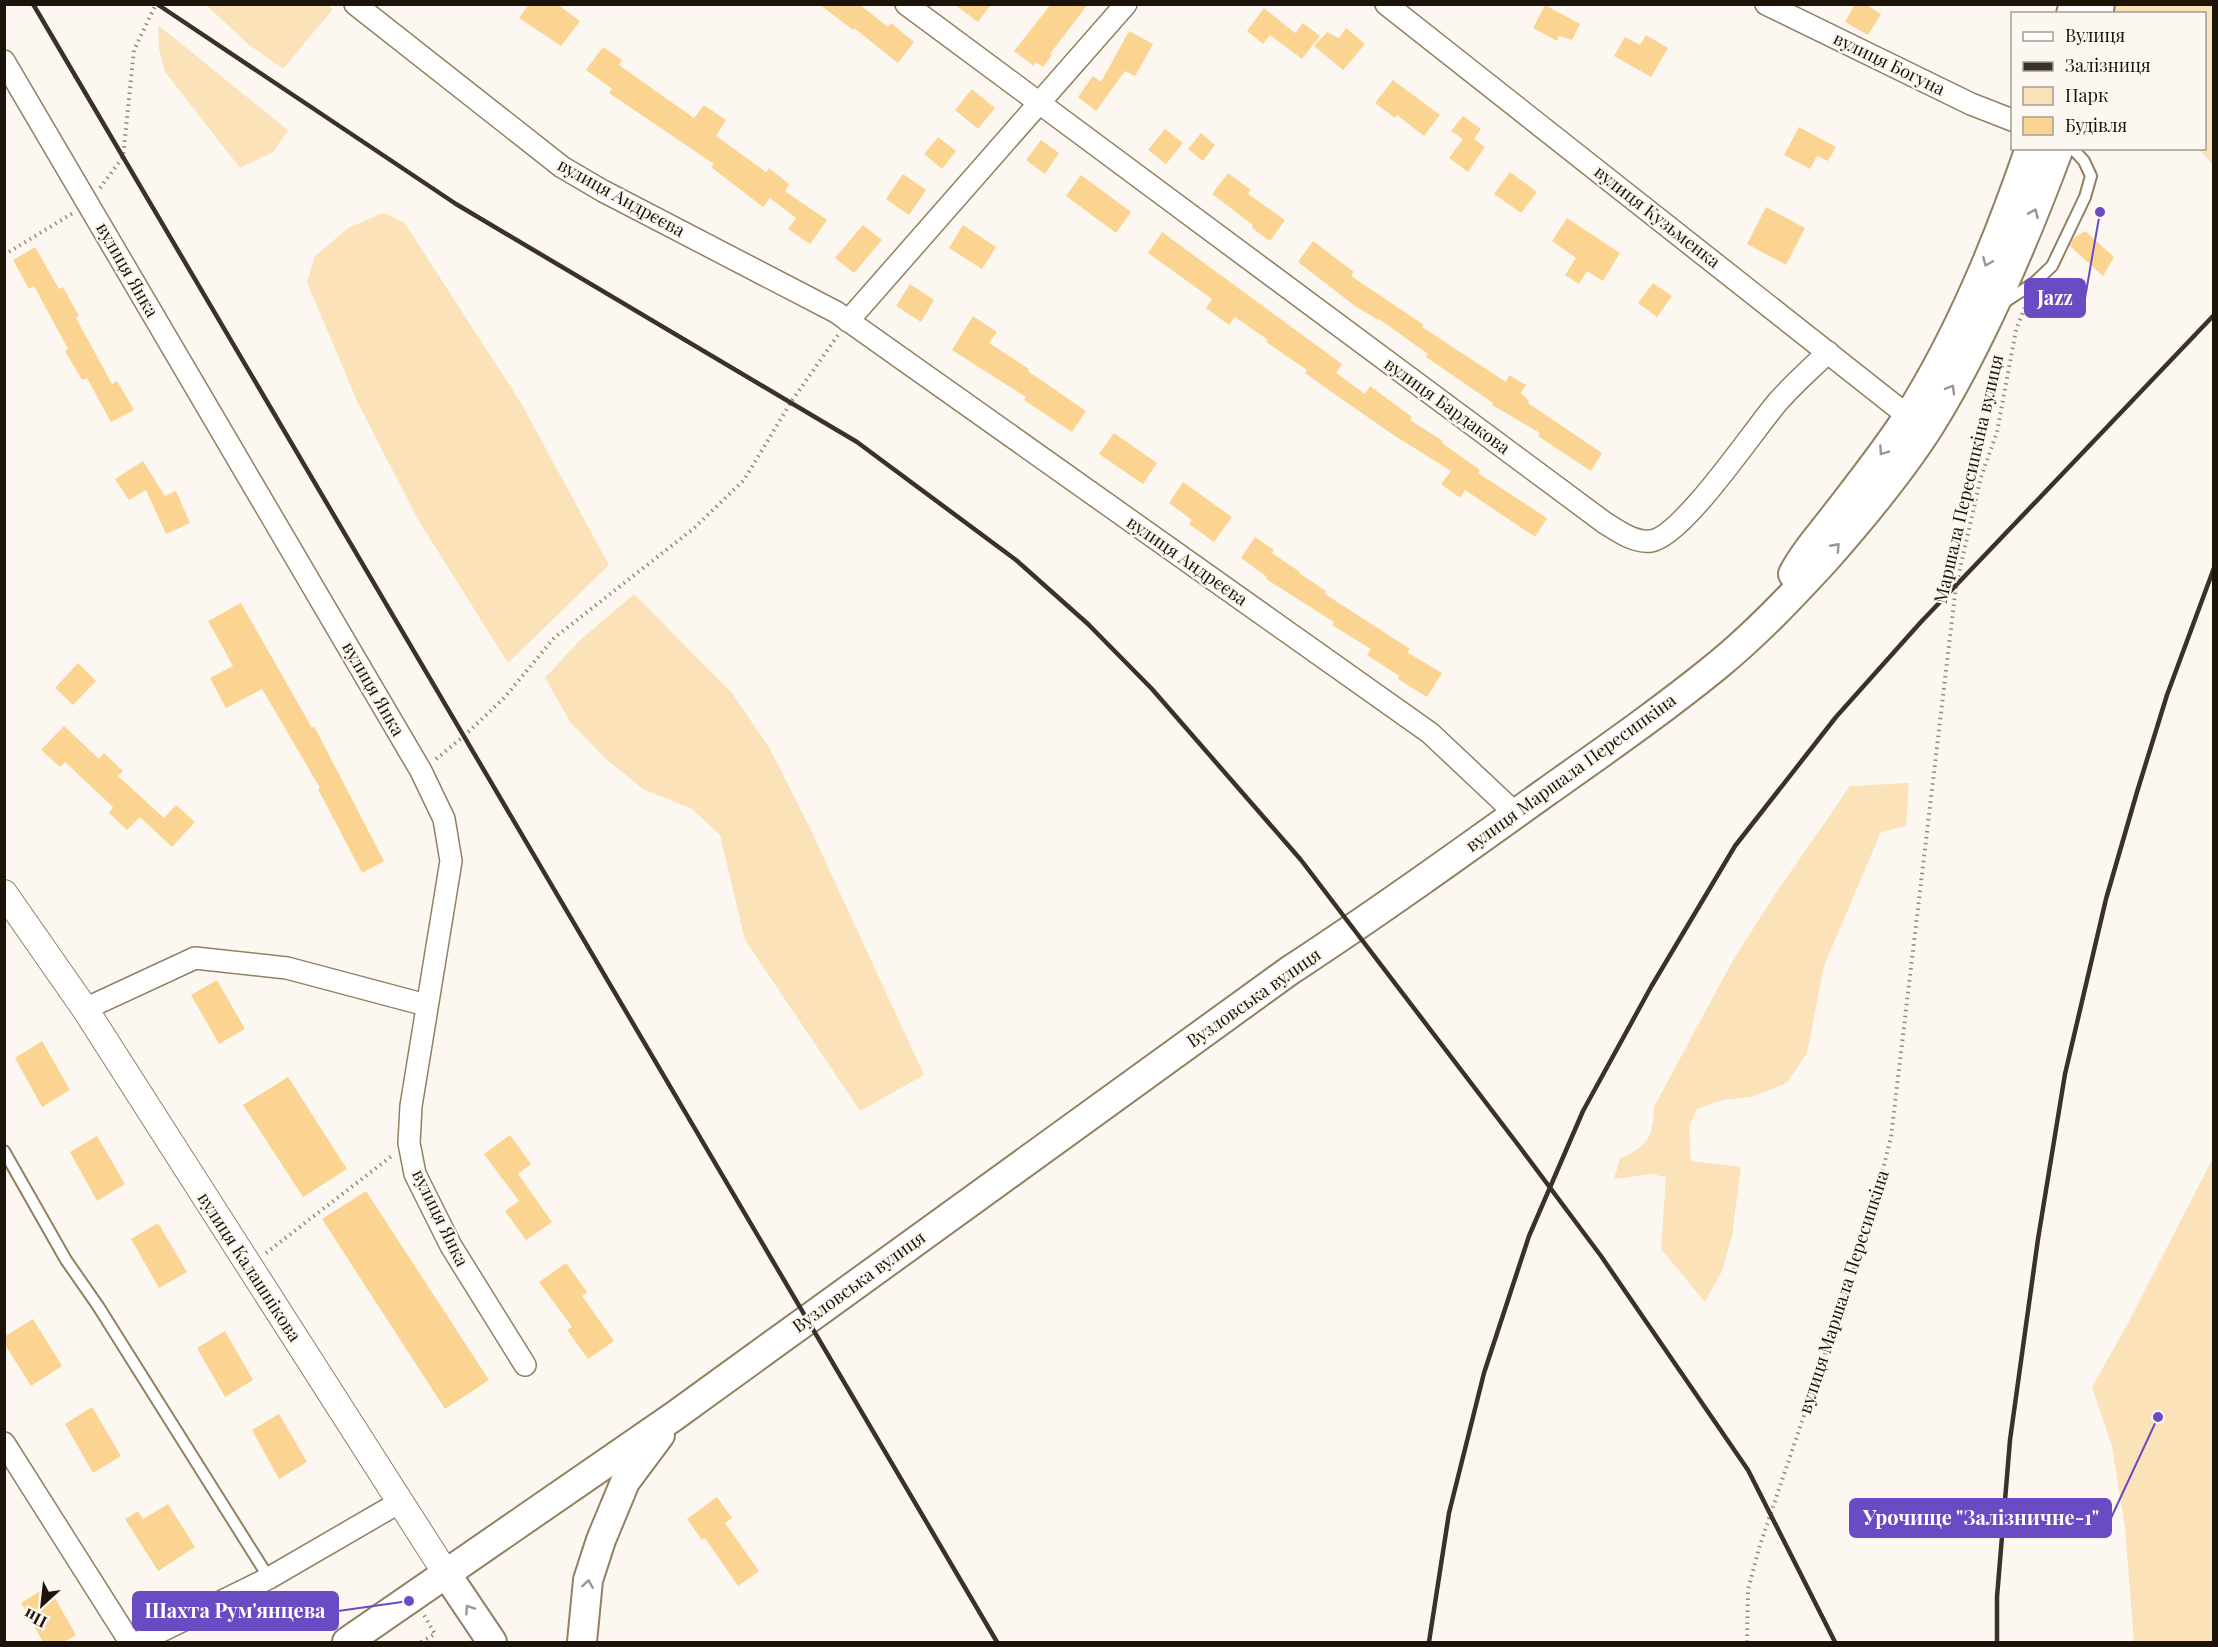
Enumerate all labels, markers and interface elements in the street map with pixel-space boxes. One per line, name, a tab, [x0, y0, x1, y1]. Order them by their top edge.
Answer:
legend	[2011, 12, 2206, 150]
text: Вулиця	[2065, 23, 2126, 47]
street label: вулиця Богуна	[1830, 26, 1949, 101]
text: Залізниця	[2065, 53, 2151, 77]
text: Парк	[2065, 83, 2108, 107]
text: Будівля	[2065, 113, 2128, 137]
street label: вулиця Андрєєва	[553, 152, 690, 242]
street label: вулиця Кузьменка	[1590, 159, 1726, 273]
one-way arrow	[2027, 209, 2039, 220]
street label: вулиця Янка	[91, 218, 165, 321]
one-way arrow	[1982, 256, 1994, 267]
callout: Jazz	[2025, 279, 2085, 317]
text: Jazz	[2036, 283, 2073, 310]
street label: вулиця Бардакова	[1380, 351, 1515, 459]
street label: Маршала Пересипкіна вулиця	[1928, 352, 2008, 606]
one-way arrow	[1944, 385, 1955, 395]
one-way arrow	[1879, 444, 1890, 455]
street label: вулиця Андрєєва	[1122, 510, 1253, 611]
one-way arrow	[1829, 543, 1840, 554]
street label: вулиця Янка	[337, 637, 411, 740]
street label: вулиця Маршала Пересипкіна	[1460, 688, 1681, 857]
street label: Вузловська вулиця	[1182, 942, 1326, 1053]
street label: вулиця Янка	[407, 1165, 475, 1270]
street label: вулиця Маршала Пересипкіна	[1792, 1167, 1894, 1417]
street label: вулиця Калашнікова	[192, 1187, 307, 1346]
street label: Вузловська вулиця	[787, 1225, 930, 1338]
callout: Урочище "Залізничне-1"	[1850, 1499, 2111, 1537]
text: Урочище "Залізничне-1"	[1862, 1503, 2099, 1530]
north arrow	[12, 1575, 72, 1635]
one-way arrow	[582, 1580, 594, 1589]
callout: Шахта Рум'янцева	[133, 1592, 338, 1630]
text: Шахта Рум'янцева	[145, 1596, 326, 1623]
text: Пн	[20, 1604, 50, 1633]
one-way arrow	[465, 1604, 476, 1615]

